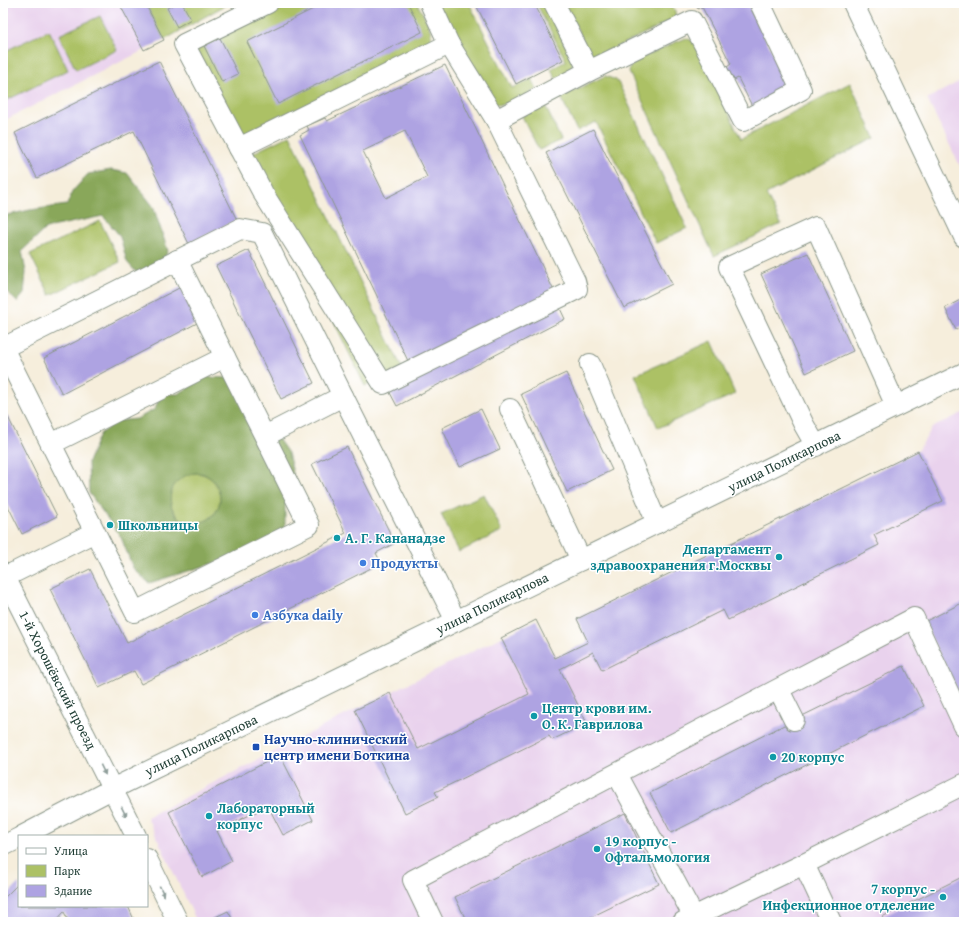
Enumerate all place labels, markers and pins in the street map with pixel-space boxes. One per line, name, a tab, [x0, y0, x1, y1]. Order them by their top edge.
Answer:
place label: Школьницы	[118, 515, 198, 535]
marker: Школьницы	[105, 520, 115, 530]
place label: А. Г. Кананадзе	[345, 528, 446, 548]
marker: А. Г. Кананадзе	[332, 533, 342, 543]
place label: Департамент здравоохранения г.Москвы	[590, 539, 772, 575]
marker: Департамент здравоохранения г.Москвы	[774, 552, 784, 562]
place label: Продукты	[371, 553, 438, 573]
marker: Продукты	[358, 558, 368, 568]
place label: Азбука daily	[263, 605, 344, 625]
marker: Азбука daily	[250, 610, 260, 620]
place label: Центр крови им. О. К. Гаврилова	[542, 698, 652, 734]
marker: Центр крови им. О. К. Гаврилова	[529, 711, 539, 721]
place label: Научно-клинический центр имени Боткина	[264, 729, 411, 765]
marker: Научно-клинический центр имени Боткина	[251, 742, 261, 752]
place label: 20 корпус	[781, 747, 845, 767]
marker: 20 корпус	[768, 752, 778, 762]
place label: Лабораторный корпус	[217, 798, 315, 834]
marker: Лабораторный корпус	[204, 811, 214, 821]
place label: 19 корпус - Офтальмология	[605, 831, 710, 867]
marker: 19 корпус - Офтальмология	[592, 844, 602, 854]
place label: 7 корпус - Инфекционное отделение	[762, 879, 935, 915]
marker: 7 корпус - Инфекционное отделение	[938, 892, 948, 902]

